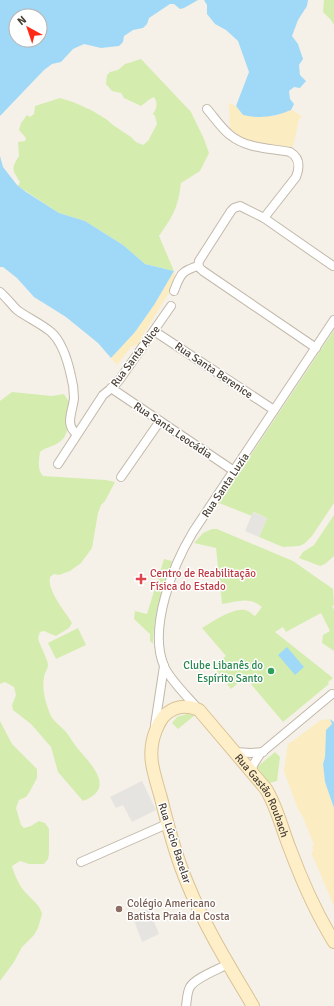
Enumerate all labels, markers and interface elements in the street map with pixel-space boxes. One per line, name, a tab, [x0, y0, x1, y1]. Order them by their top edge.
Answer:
north arrow	[8, 8, 48, 48]
text: N	[15, 13, 29, 28]
street label: Rua Santa Alice	[108, 323, 163, 389]
street label: Rua Santa Berenice	[172, 340, 255, 401]
street label: Rua Santa Leocádia	[131, 399, 215, 462]
street label: Rua Santa Luzia	[199, 450, 252, 520]
place label: Centro de Reabilitação Física do Estado	[150, 567, 256, 593]
marker: Centro de Reabilitação Física do Estado	[135, 573, 147, 585]
place label: Clube Libanês do Espírito Santo	[183, 659, 263, 685]
marker: Clube Libanês do Espírito Santo	[266, 666, 276, 676]
street label: Rua Gastão Roubach	[232, 751, 291, 839]
street label: Rua Lúcio Bacelar	[155, 801, 194, 885]
place label: Colégio Americano Batista Praia da Costa	[127, 897, 230, 923]
marker: Colégio Americano Batista Praia da Costa	[114, 904, 124, 914]

